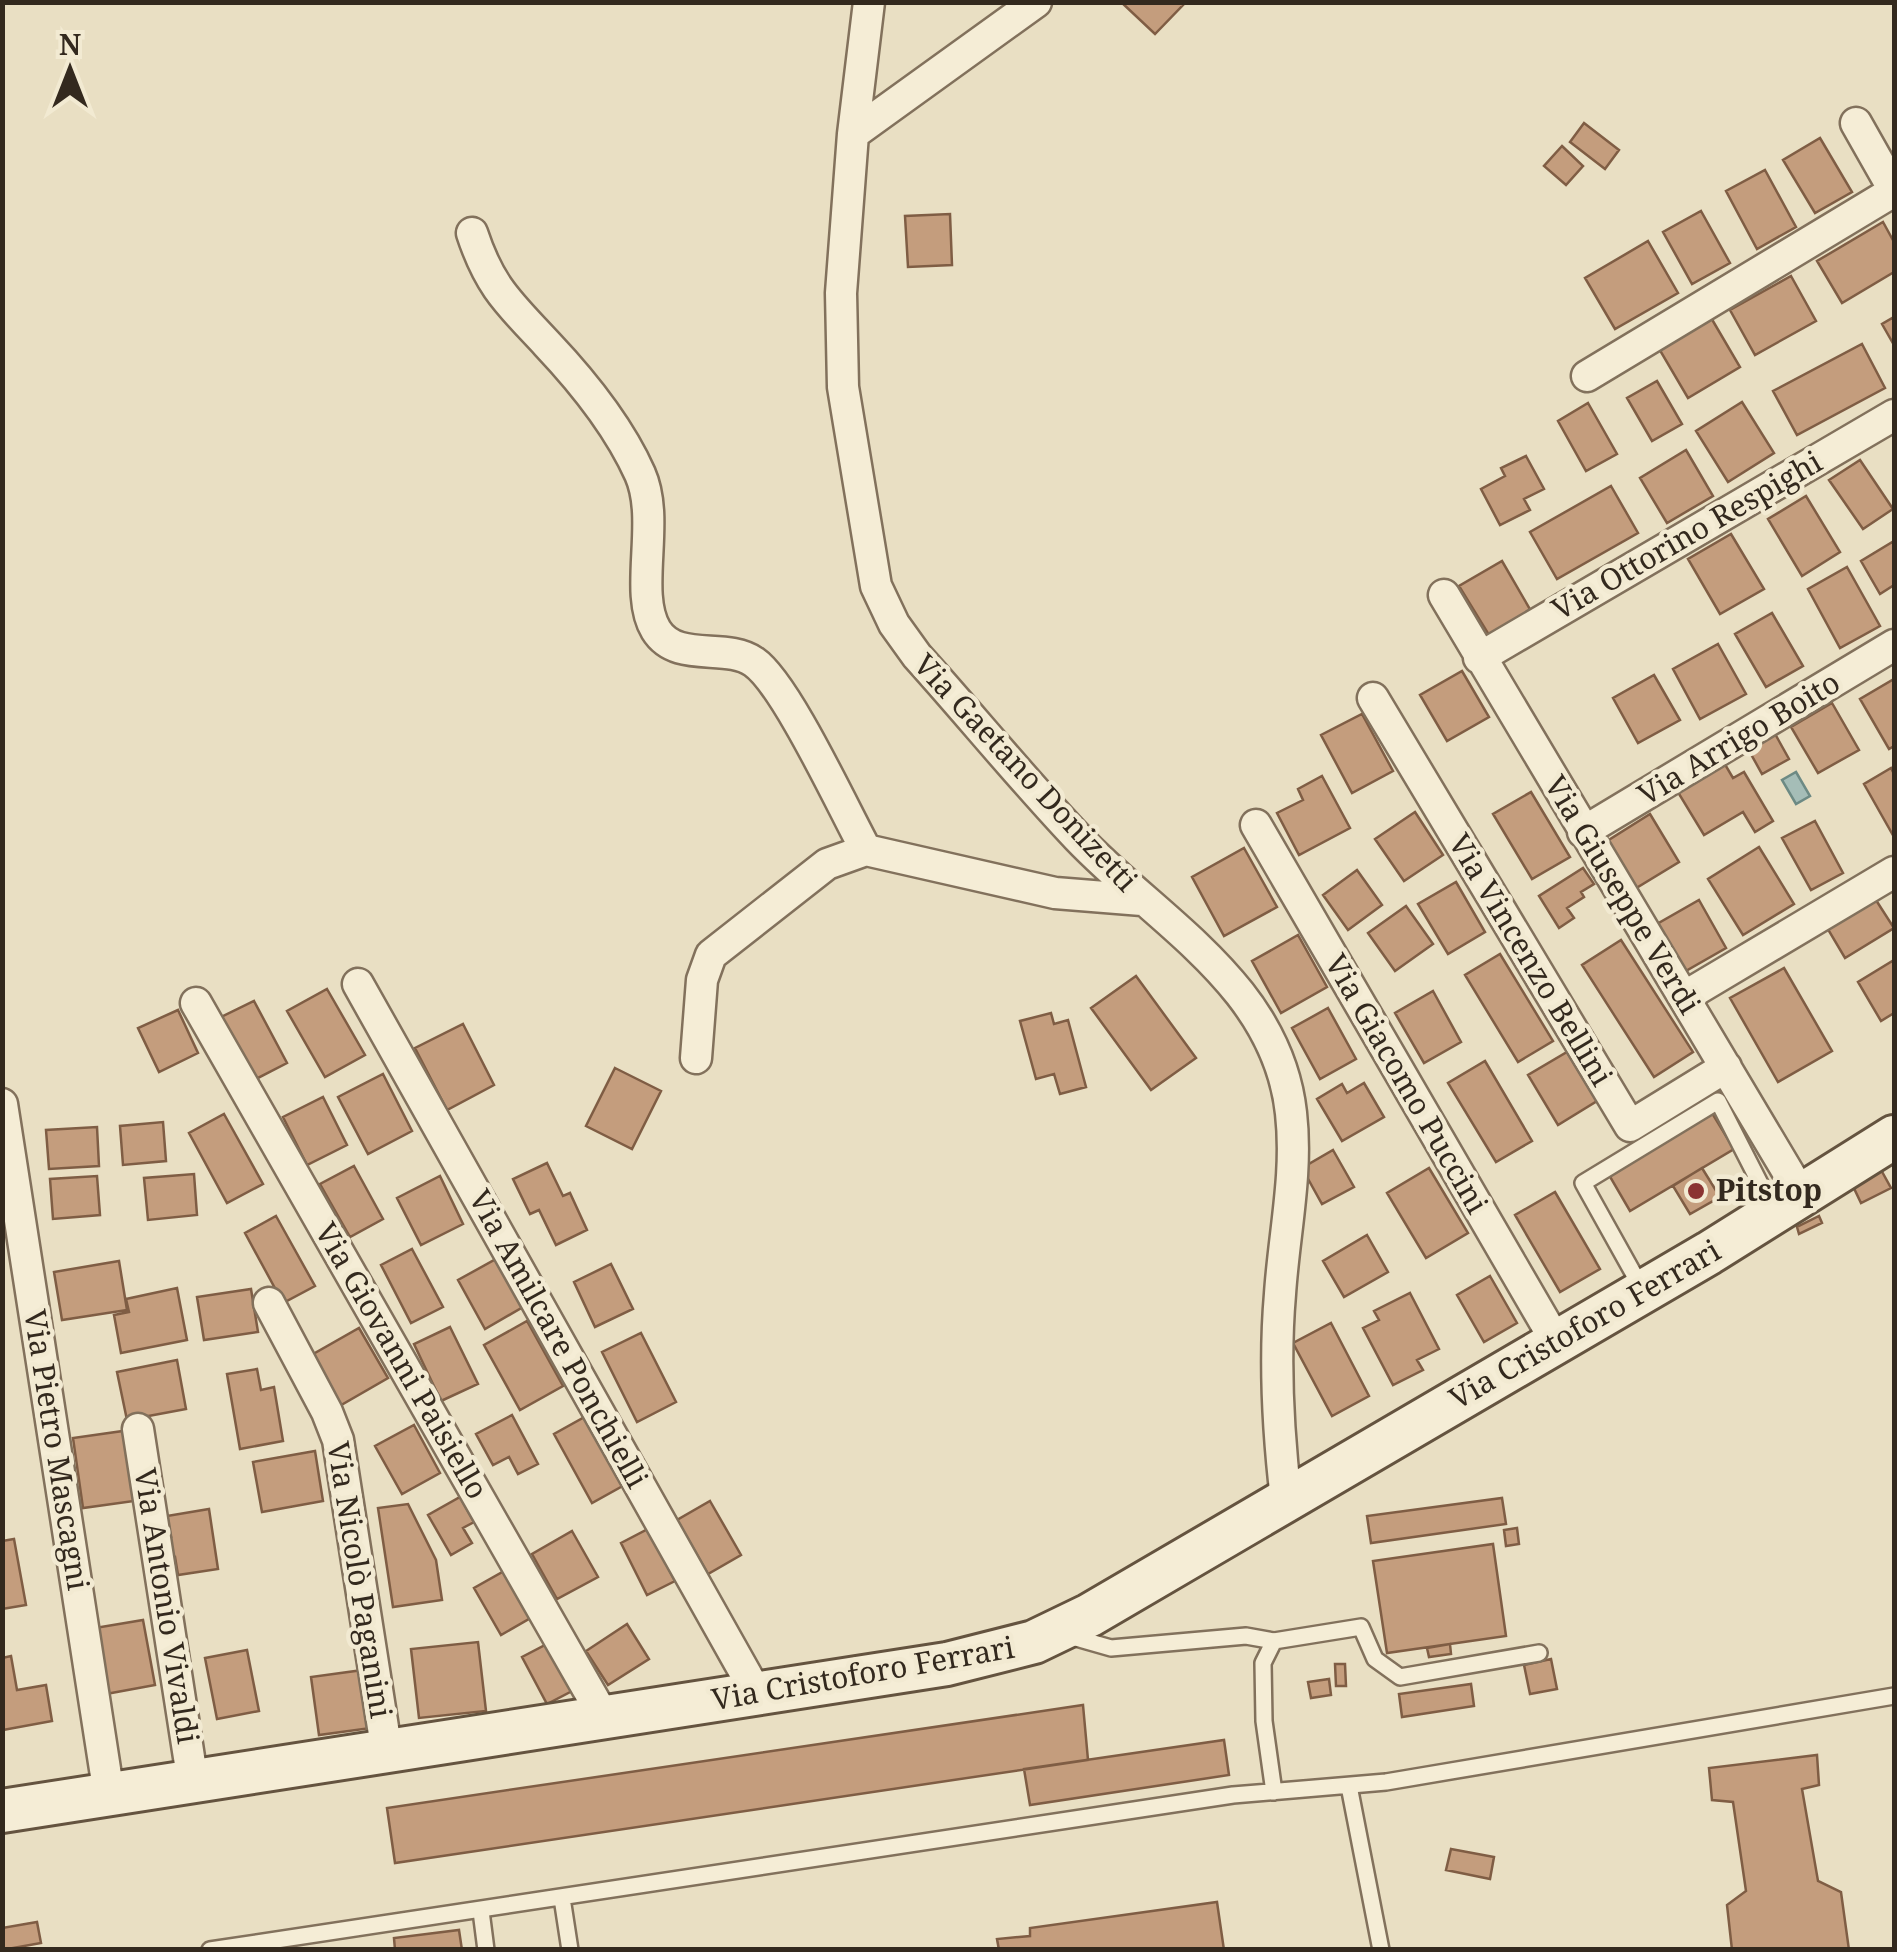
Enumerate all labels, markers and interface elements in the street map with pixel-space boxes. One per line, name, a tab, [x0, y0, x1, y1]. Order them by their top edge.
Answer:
north arrow	[20, 20, 120, 120]
text: N	[59, 25, 81, 63]
street label: Via Ottorino Respighi	[1544, 440, 1829, 629]
street label: Via Gaetano Donizetti	[905, 644, 1147, 900]
street label: Via Arrigo Boito	[1629, 661, 1847, 814]
street label: Via Giuseppe Verdi	[1536, 767, 1711, 1022]
street label: Via Vincenzo Bellini	[1440, 826, 1623, 1093]
street label: Via Giacomo Puccini	[1316, 946, 1499, 1221]
place label: Pitstop	[1716, 1169, 1822, 1210]
marker: Pitstop	[1685, 1180, 1707, 1202]
street label: Via Amilcare Ponchielli	[460, 1182, 659, 1495]
street label: Via Giovanni Paisiello	[306, 1214, 498, 1506]
street label: Via Cristoforo Ferrari	[1441, 1229, 1728, 1418]
street label: Via Pietro Mascagni	[15, 1307, 100, 1593]
street label: Via Nicolò Paganini	[318, 1439, 403, 1721]
street label: Via Antonio Vivaldi	[125, 1465, 210, 1747]
street label: Via Cristoforo Ferrari	[708, 1626, 1018, 1719]

